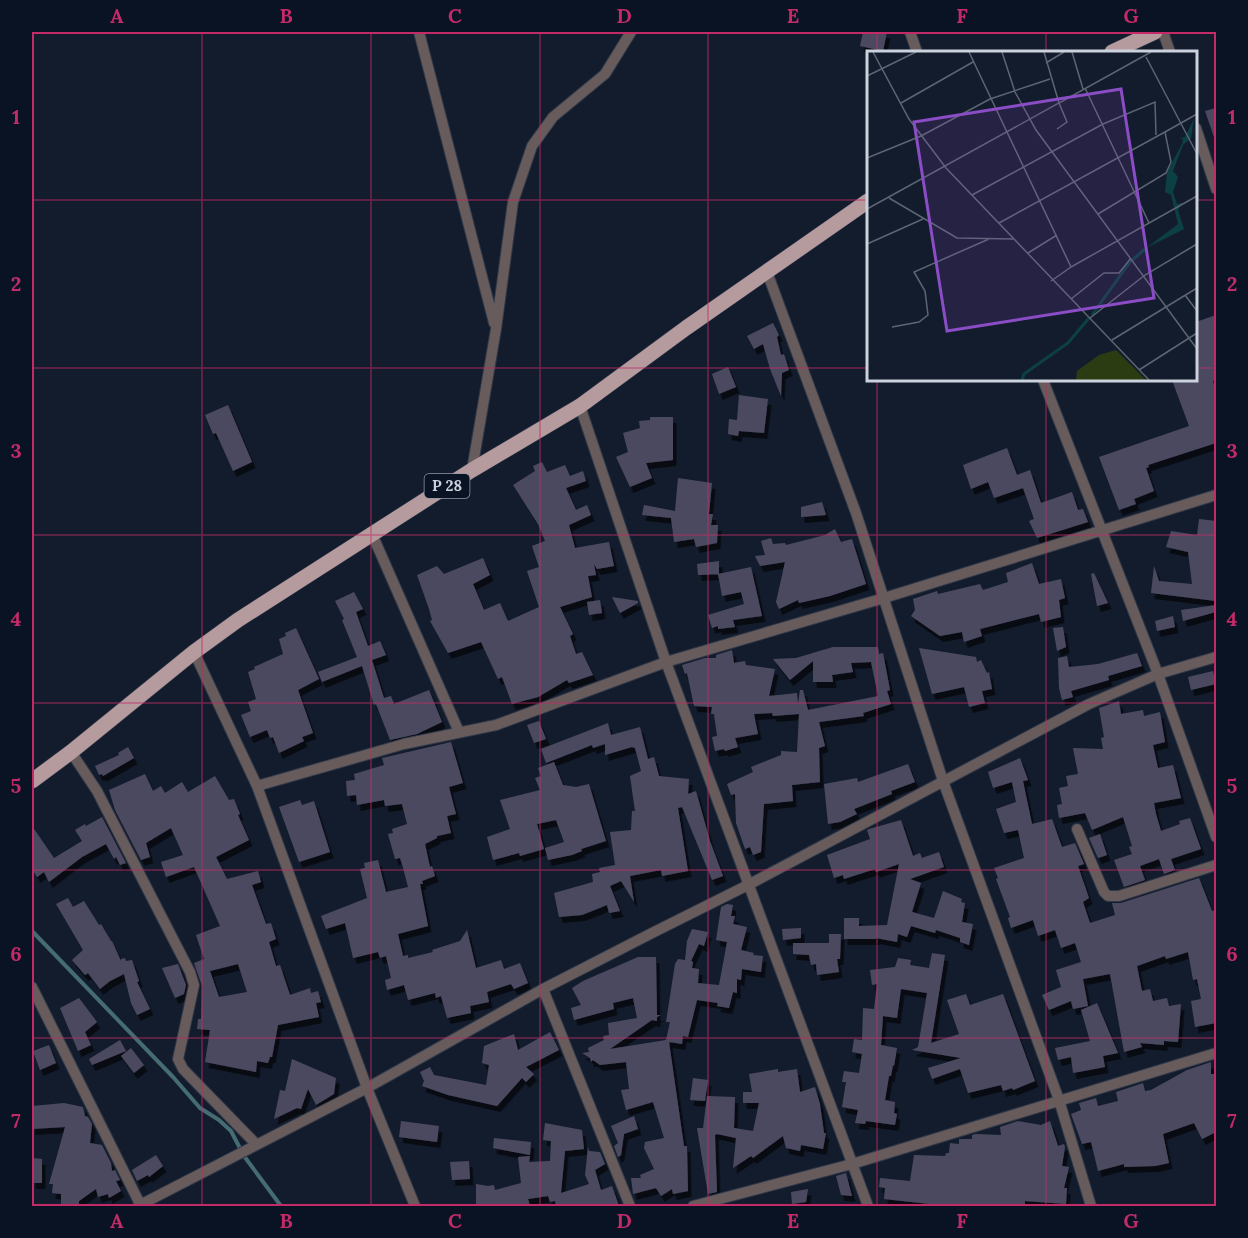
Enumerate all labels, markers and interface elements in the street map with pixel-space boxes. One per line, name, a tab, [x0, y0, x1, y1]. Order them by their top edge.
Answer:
text: A	[110, 3, 124, 28]
text: B	[279, 3, 293, 28]
text: C	[448, 3, 462, 28]
text: D	[616, 3, 632, 28]
text: E	[787, 3, 799, 28]
text: F	[956, 3, 968, 28]
text: G	[1123, 3, 1139, 28]
inset map	[867, 51, 1197, 381]
text: 1	[12, 104, 20, 129]
text: 1	[1228, 104, 1236, 129]
text: 2	[11, 271, 21, 296]
text: 2	[1227, 271, 1237, 296]
text: 3	[10, 438, 22, 463]
text: 3	[1226, 438, 1238, 463]
road number: P 28	[424, 474, 470, 498]
text: 4	[11, 606, 22, 631]
text: 4	[1227, 606, 1238, 631]
text: 5	[11, 773, 22, 798]
text: 5	[1227, 773, 1238, 798]
text: 6	[10, 941, 22, 966]
text: 6	[1226, 941, 1238, 966]
text: 7	[11, 1108, 21, 1133]
text: 7	[1227, 1108, 1237, 1133]
text: A	[110, 1208, 124, 1233]
text: B	[279, 1208, 293, 1233]
text: C	[448, 1208, 462, 1233]
text: D	[616, 1208, 632, 1233]
text: E	[787, 1208, 799, 1233]
text: F	[956, 1208, 968, 1233]
text: G	[1123, 1208, 1139, 1233]

